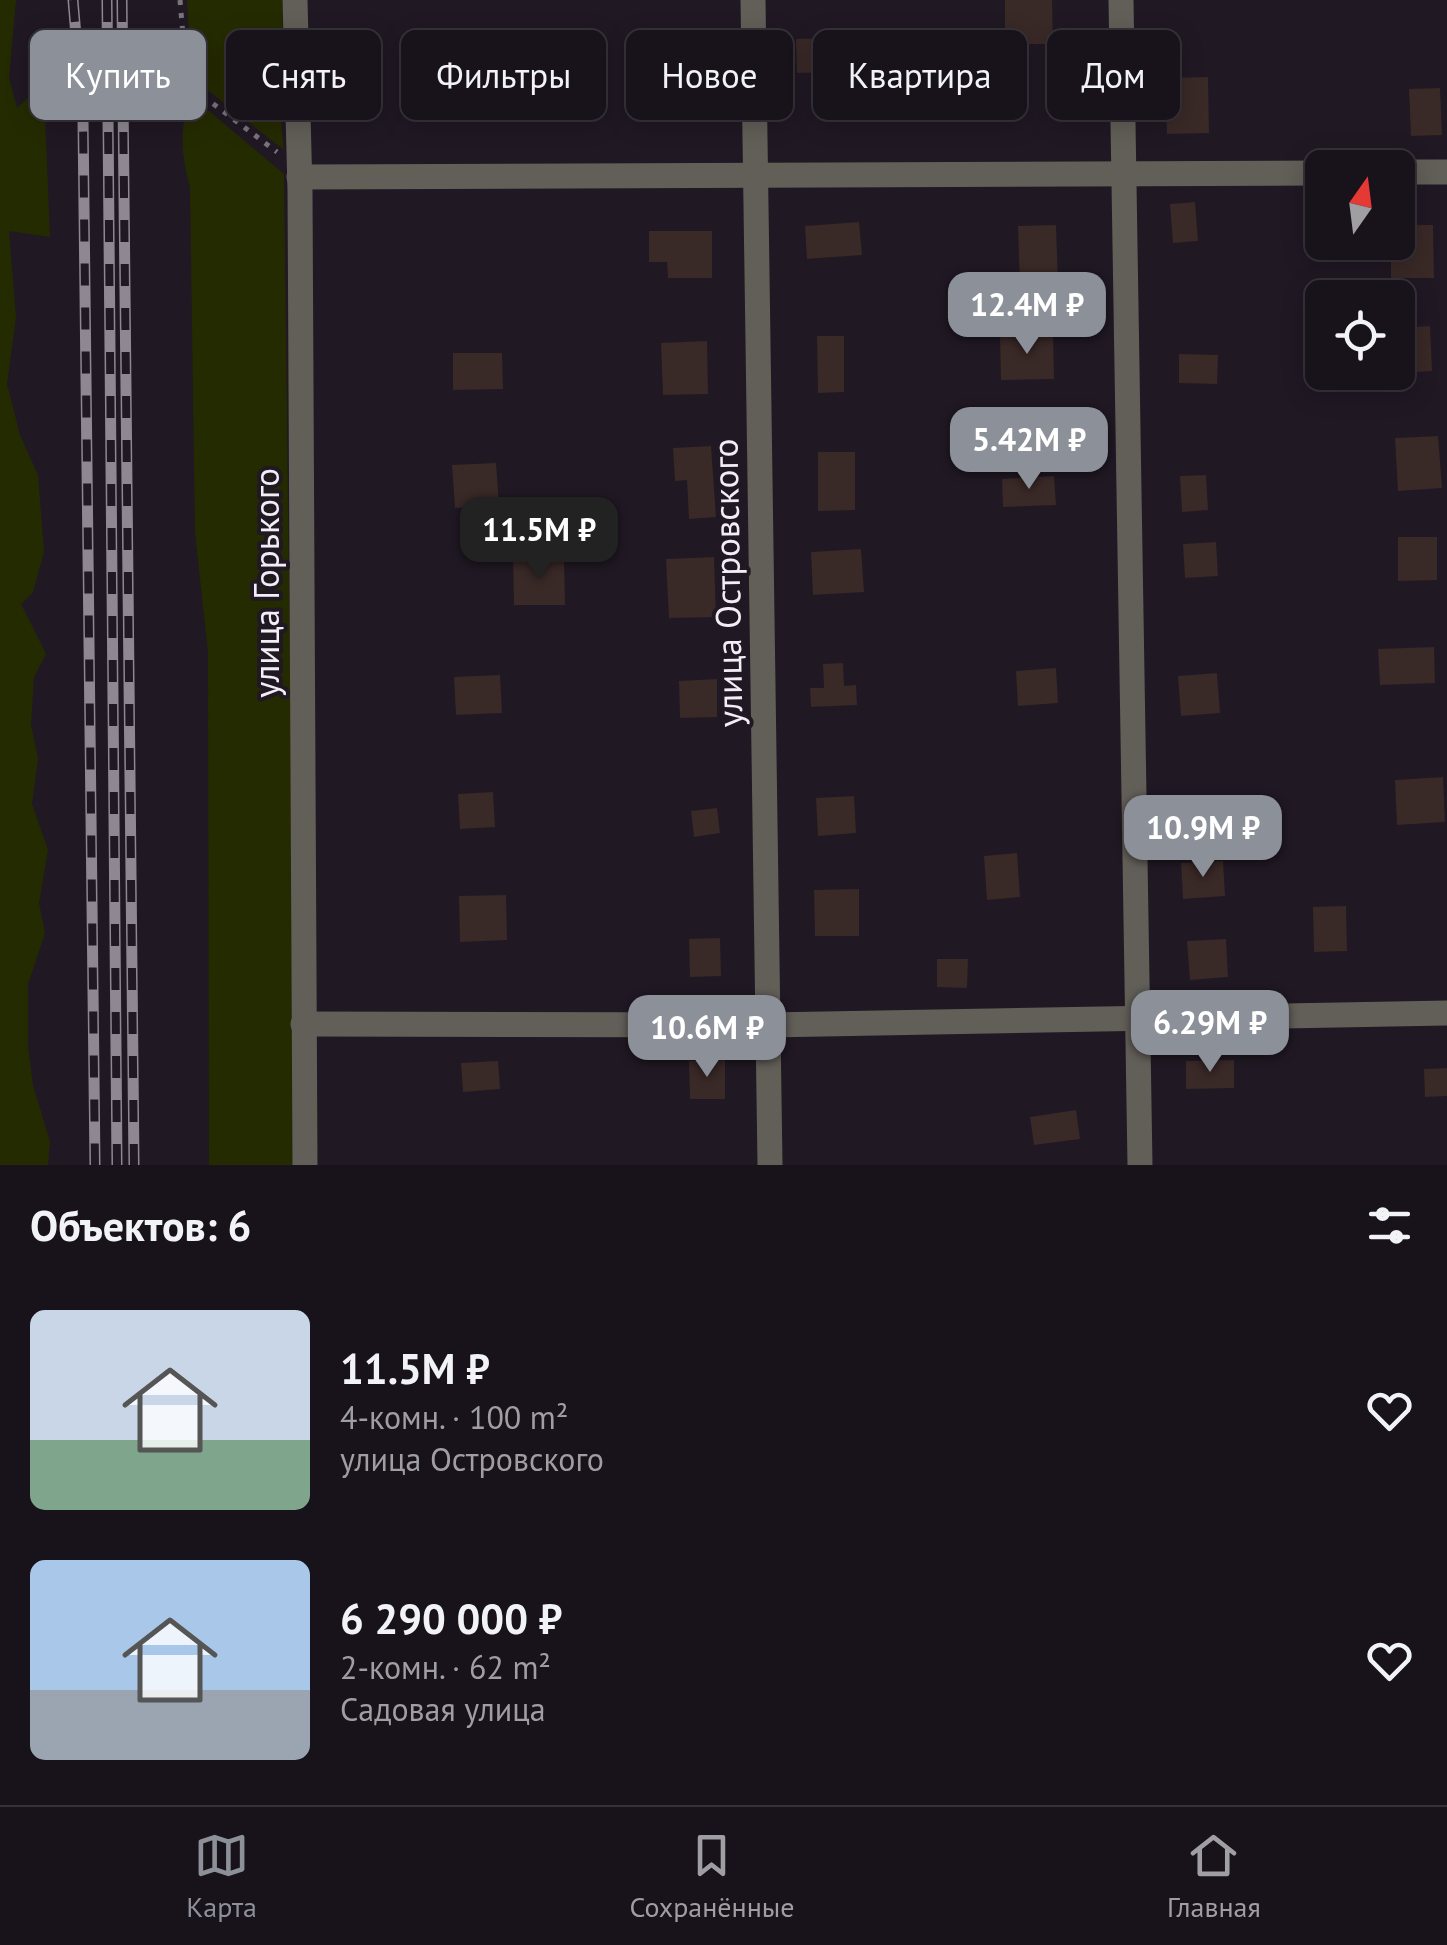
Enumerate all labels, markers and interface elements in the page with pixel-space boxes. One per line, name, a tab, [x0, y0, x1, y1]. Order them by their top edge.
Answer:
chip: Купить	[30, 30, 206, 120]
chip: Снять	[226, 30, 381, 120]
chip: Фильтры	[401, 30, 606, 120]
chip: Новое	[626, 30, 793, 120]
chip: Квартира	[813, 30, 1027, 120]
chip: Дом	[1047, 30, 1180, 120]
north arrow	[1305, 150, 1415, 260]
map controls	[1305, 150, 1415, 390]
pin: 12.4M ₽	[935, 272, 1119, 357]
button: locate	[1305, 280, 1415, 390]
text: 12.4M ₽	[970, 283, 1084, 325]
pin: 5.42M ₽	[937, 407, 1121, 492]
text: 5.42M ₽	[972, 418, 1086, 460]
street label: улица Островского	[701, 438, 753, 728]
street label: улица Горького	[243, 468, 289, 698]
pin: 11.5M ₽	[447, 497, 631, 582]
text: 11.5M ₽	[482, 508, 596, 550]
pin: 10.9M ₽	[1111, 795, 1295, 880]
text: 10.9M ₽	[1146, 806, 1260, 848]
pin: 6.29M ₽	[1118, 990, 1302, 1075]
pin: 10.6M ₽	[615, 995, 799, 1080]
text: 6.29M ₽	[1153, 1001, 1267, 1043]
text: 10.6M ₽	[650, 1006, 764, 1048]
text: Объектов: 6	[30, 1198, 251, 1253]
icon: filters	[1362, 1198, 1417, 1253]
text: 11.5M ₽	[340, 1341, 490, 1396]
icon: home	[110, 1350, 230, 1470]
icon: heart	[1362, 1383, 1417, 1438]
text: 4-комн. · 100 m²	[340, 1396, 568, 1438]
text: улица Островского	[340, 1438, 604, 1480]
text: 6 290 000 ₽	[340, 1591, 562, 1646]
icon: home	[110, 1600, 230, 1720]
icon: heart	[1362, 1633, 1417, 1688]
text: 2-комн. · 62 m²	[340, 1646, 551, 1688]
text: Садовая улица	[340, 1688, 546, 1730]
tab: Карта	[186, 1828, 257, 1925]
tab: Сохранённые	[629, 1828, 795, 1925]
tab: Главная	[1167, 1828, 1261, 1925]

